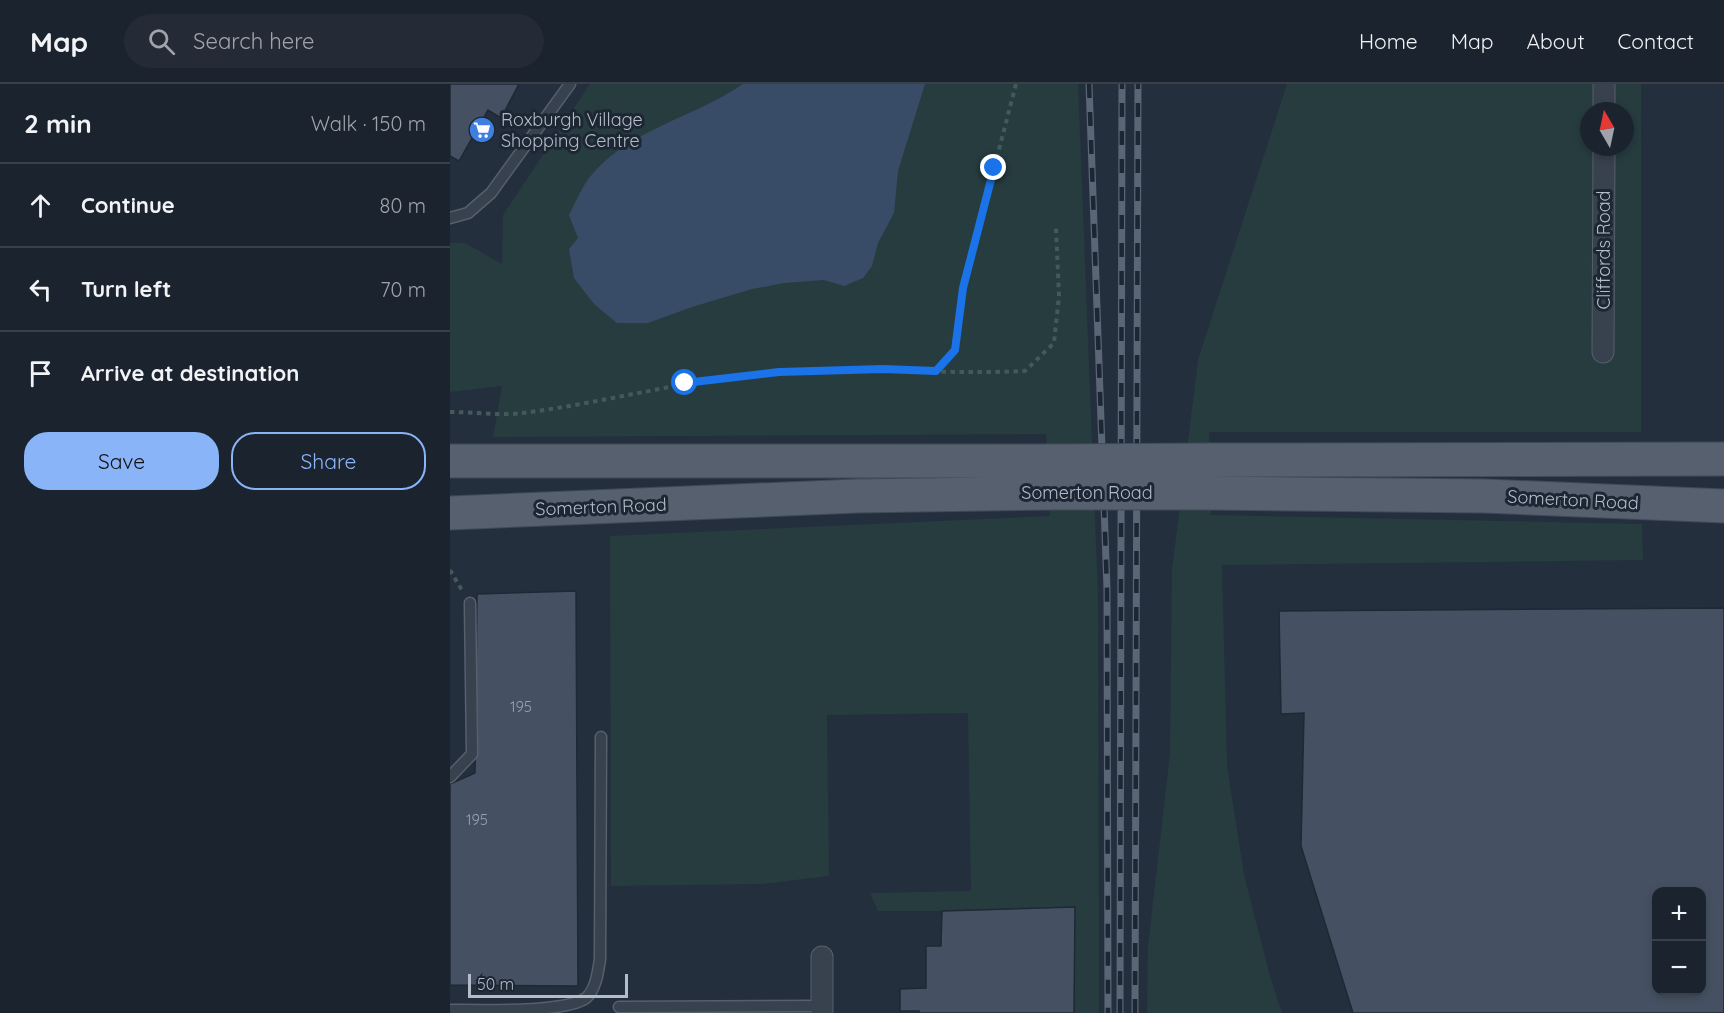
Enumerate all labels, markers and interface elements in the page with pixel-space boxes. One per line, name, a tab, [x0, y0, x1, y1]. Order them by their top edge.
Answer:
search box	[124, 14, 544, 68]
text: Map	[30, 24, 88, 59]
icon: search	[145, 25, 178, 58]
text: Search here	[193, 27, 315, 55]
text: Home	[1359, 28, 1418, 54]
text: Map	[1451, 28, 1494, 54]
text: About	[1527, 28, 1585, 54]
text: Contact	[1618, 28, 1694, 54]
north arrow	[1580, 102, 1634, 156]
text: 2 min	[24, 107, 92, 140]
place label: Roxburgh Village Shopping Centre	[501, 108, 643, 152]
text: Walk · 150 m	[311, 111, 426, 136]
supermarket icon: Roxburgh Village Shopping Centre	[467, 115, 497, 145]
route end	[980, 154, 1006, 180]
icon: ahead	[24, 189, 57, 222]
street label: Cliffords Road	[1592, 190, 1615, 310]
text: Continue	[81, 191, 175, 219]
text: 80 m	[380, 193, 426, 218]
icon: left	[24, 273, 57, 306]
text: Turn left	[81, 275, 171, 303]
text: 70 m	[380, 277, 426, 302]
icon: arrive	[24, 357, 57, 390]
text: Arrive at destination	[81, 359, 299, 387]
route start	[671, 369, 697, 395]
button: Save	[24, 432, 219, 490]
button: Share	[231, 432, 426, 490]
street label: Somerton Road	[1021, 481, 1153, 504]
street label: Somerton Road	[1507, 485, 1639, 514]
street label: Somerton Road	[535, 493, 667, 520]
house number: 195	[510, 697, 532, 716]
house number: 195	[466, 810, 488, 829]
map controls	[1652, 887, 1706, 995]
button: +	[1652, 887, 1706, 941]
button: −	[1652, 941, 1706, 995]
scale bar	[468, 971, 628, 998]
text: 50 m	[477, 974, 514, 994]

